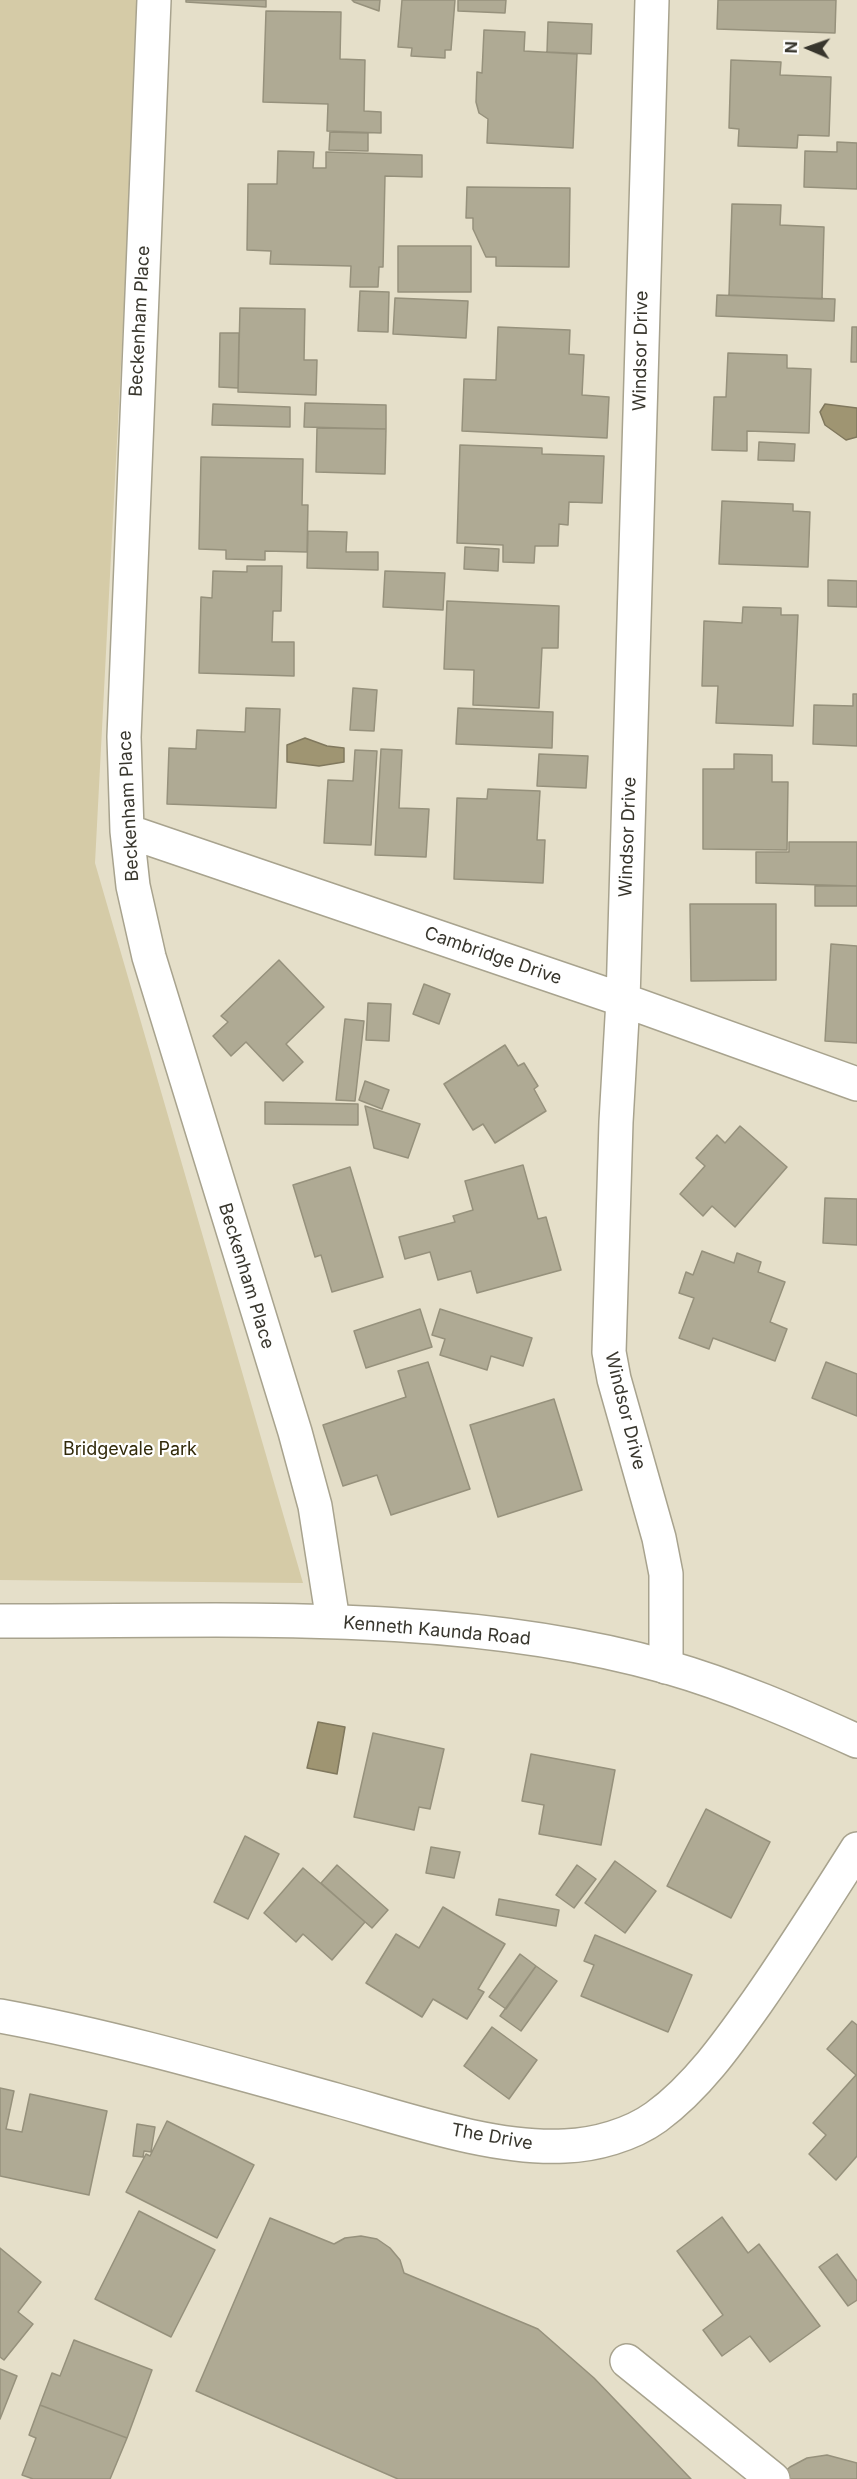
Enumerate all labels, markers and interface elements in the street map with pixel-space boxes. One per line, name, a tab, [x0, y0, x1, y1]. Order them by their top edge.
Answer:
north arrow	[779, 18, 839, 78]
text: N	[781, 41, 801, 54]
street label: Beckenham Place	[125, 245, 155, 397]
street label: Windsor Drive	[629, 291, 653, 411]
street label: Beckenham Place	[114, 730, 144, 882]
street label: Windsor Drive	[615, 776, 641, 898]
street label: Cambridge Drive	[422, 922, 564, 990]
street label: Beckenham Place	[214, 1200, 278, 1352]
street label: Windsor Drive	[600, 1350, 650, 1472]
park label: Bridgevale Park	[63, 1439, 197, 1461]
street label: Kenneth Kaunda Road	[342, 1612, 532, 1650]
street label: The Drive	[450, 2119, 534, 2155]

